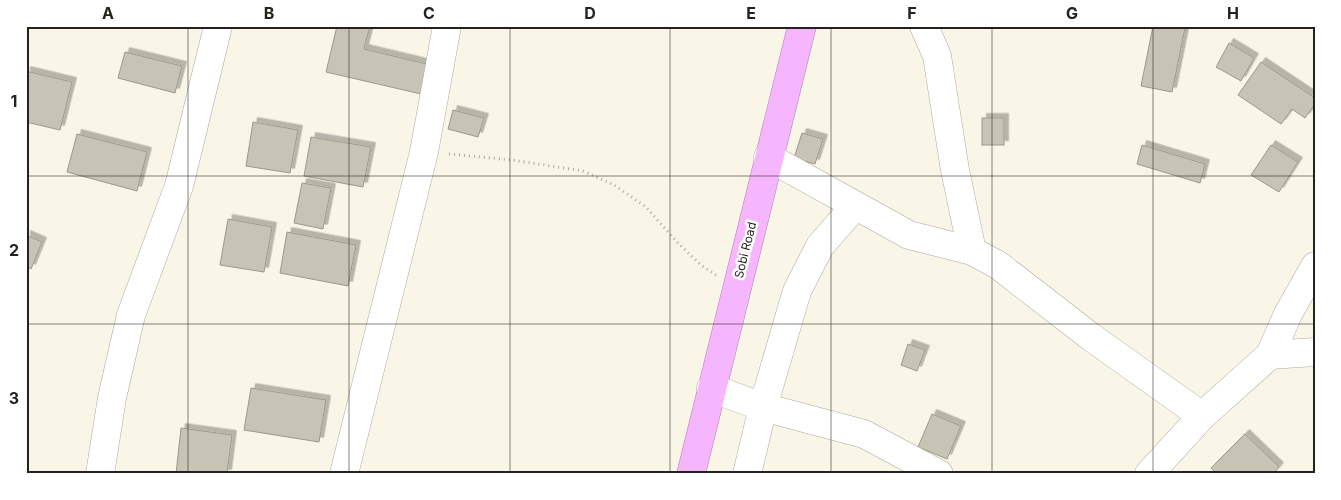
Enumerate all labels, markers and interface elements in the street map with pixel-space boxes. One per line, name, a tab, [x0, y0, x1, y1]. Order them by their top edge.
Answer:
text: A	[102, 3, 114, 23]
text: B	[264, 3, 274, 23]
text: C	[423, 3, 435, 23]
text: D	[584, 3, 596, 23]
text: E	[746, 3, 756, 23]
text: F	[907, 3, 917, 23]
text: G	[1066, 3, 1078, 23]
text: H	[1227, 3, 1239, 23]
text: 1	[11, 91, 17, 111]
street label: Sobi Road	[731, 220, 759, 280]
text: 2	[9, 240, 19, 260]
text: 3	[9, 388, 19, 408]

